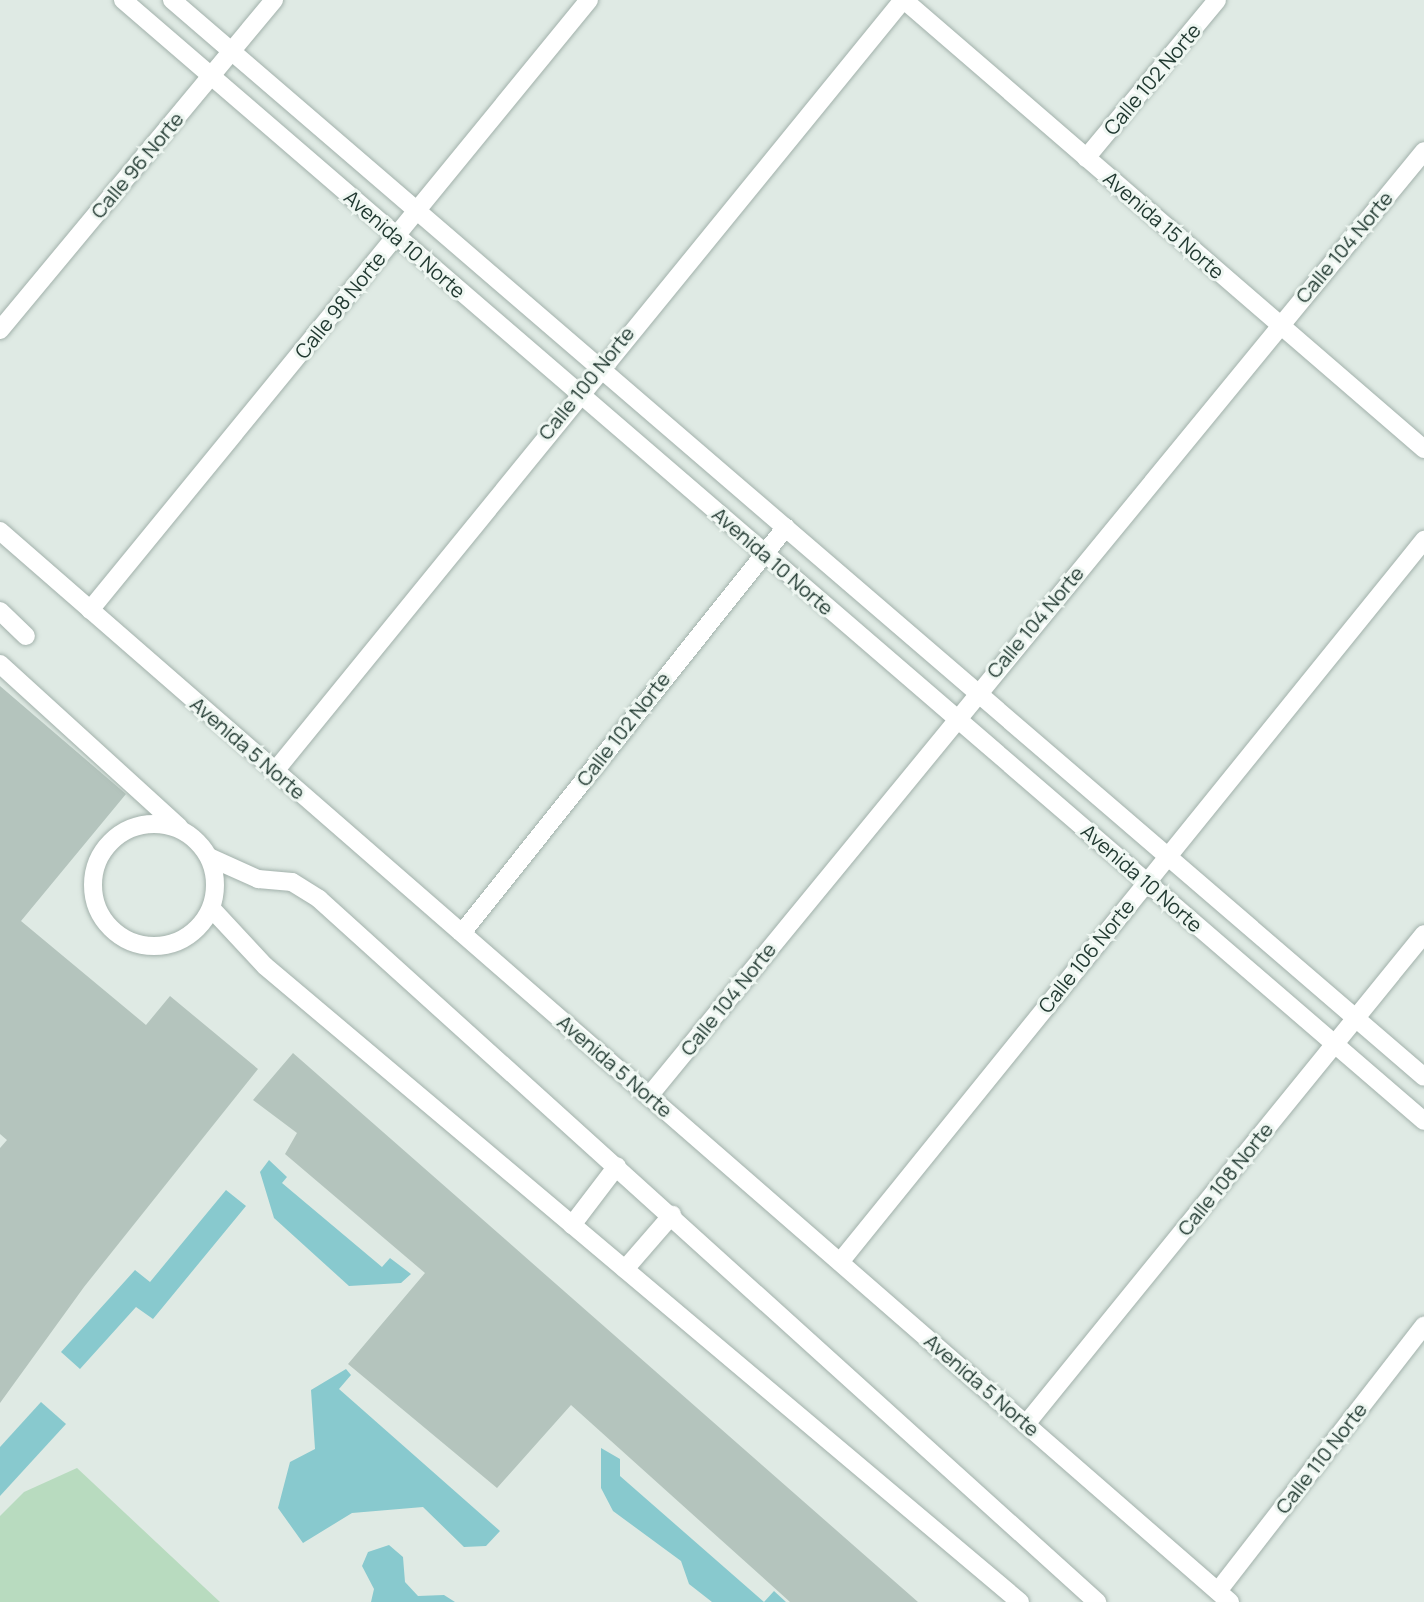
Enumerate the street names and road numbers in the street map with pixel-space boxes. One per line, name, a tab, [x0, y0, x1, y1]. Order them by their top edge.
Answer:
street label: Calle 102 Norte	[1098, 18, 1206, 140]
street label: Calle 96 Norte	[86, 107, 188, 223]
street label: Avenida 15 Norte	[1099, 166, 1229, 284]
street label: Avenida 10 Norte	[340, 185, 470, 303]
street label: Calle 104 Norte	[1290, 186, 1398, 308]
street label: Calle 98 Norte	[290, 247, 390, 363]
street label: Calle 100 Norte	[533, 322, 639, 444]
street label: Avenida 10 Norte	[708, 502, 838, 620]
street label: Calle 104 Norte	[981, 561, 1089, 683]
street label: Calle 102 Norte	[571, 667, 675, 791]
street label: Avenida 5 Norte	[186, 692, 310, 804]
street label: Avenida 10 Norte	[1077, 819, 1207, 937]
street label: Calle 106 Norte	[1033, 894, 1139, 1018]
street label: Calle 104 Norte	[675, 938, 781, 1060]
street label: Avenida 5 Norte	[553, 1010, 677, 1122]
street label: Calle 108 Norte	[1172, 1118, 1278, 1240]
street label: Avenida 5 Norte	[920, 1329, 1044, 1441]
street label: Calle 110 Norte	[1270, 1398, 1372, 1518]

